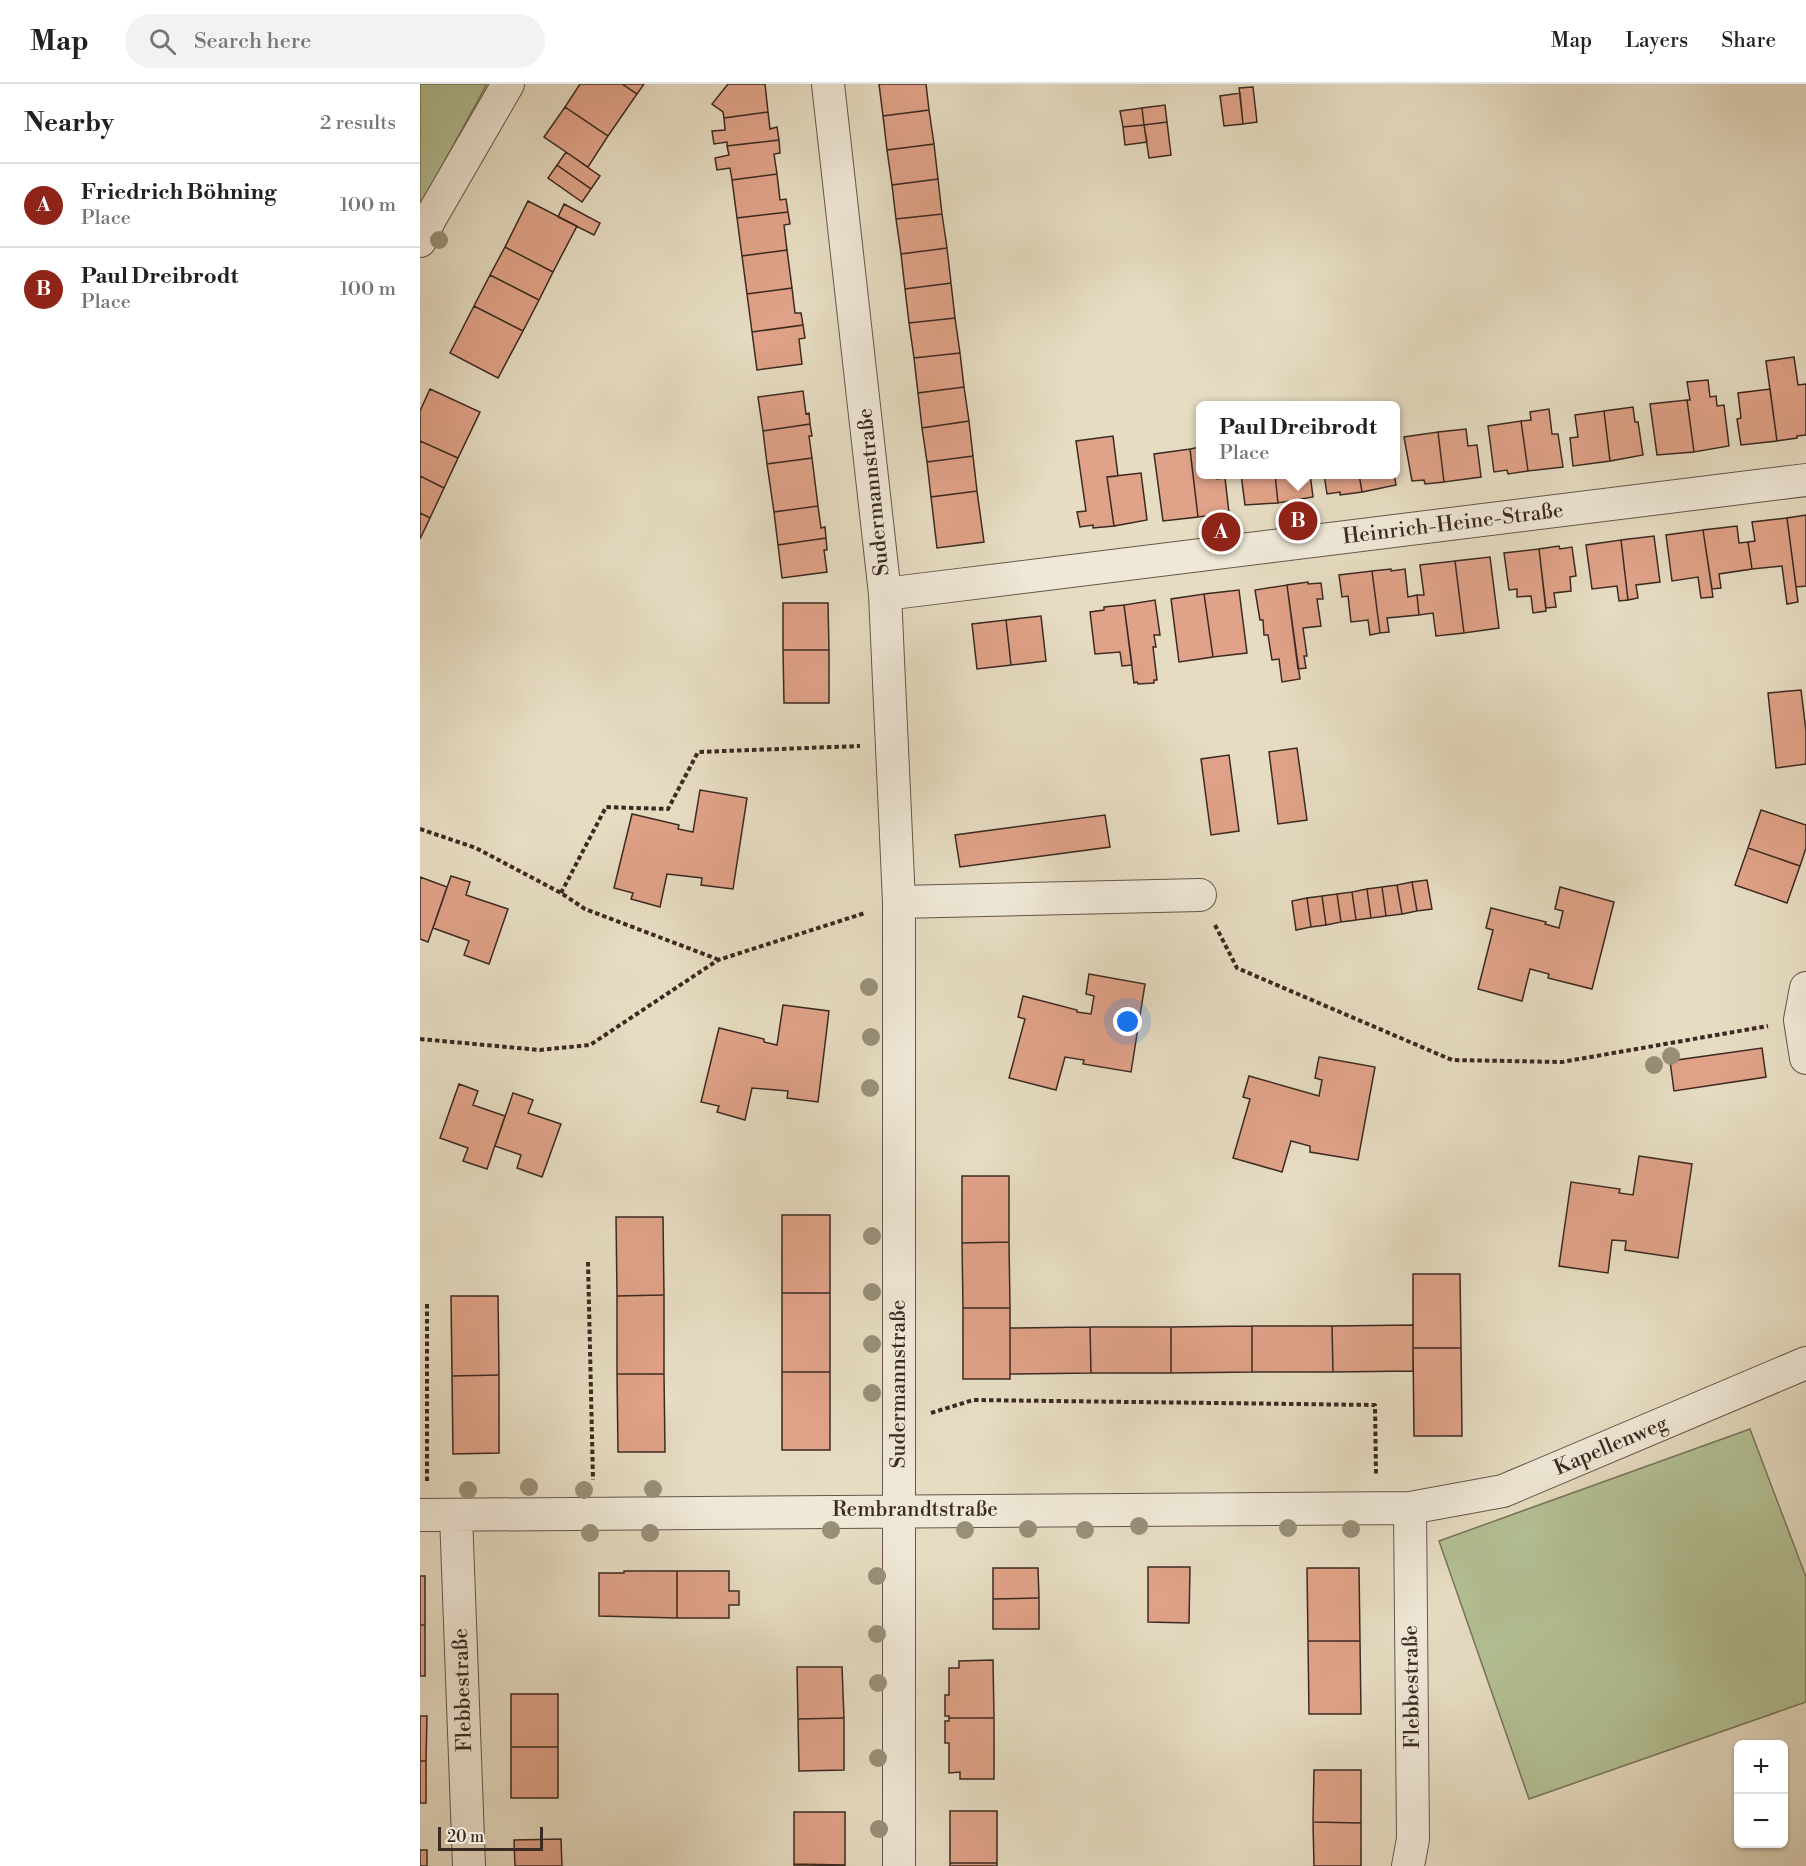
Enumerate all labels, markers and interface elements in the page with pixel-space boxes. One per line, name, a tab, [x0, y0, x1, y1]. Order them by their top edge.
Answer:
search box	[125, 14, 545, 68]
text: Map	[30, 24, 89, 59]
icon: search	[146, 25, 179, 58]
text: Search here	[194, 28, 311, 55]
text: Map	[1551, 28, 1592, 54]
text: Layers	[1625, 28, 1688, 54]
text: Share	[1721, 28, 1776, 54]
text: Nearby	[24, 107, 114, 139]
text: 2 results	[320, 111, 396, 136]
text: Friedrich Böhning	[81, 179, 276, 206]
text: A	[36, 193, 51, 218]
text: 100 m	[340, 193, 396, 218]
text: Place	[81, 206, 131, 231]
text: Paul Dreibrodt	[81, 263, 238, 290]
text: B	[36, 277, 51, 302]
text: 100 m	[340, 277, 396, 302]
text: Place	[81, 290, 131, 315]
popup	[1196, 401, 1400, 479]
street label: Sudermannstraße	[852, 407, 896, 577]
text: Paul Dreibrodt	[1219, 414, 1377, 441]
text: Place	[1219, 441, 1269, 466]
pin: B	[1278, 498, 1318, 544]
street label: Heinrich-Heine-Straße	[1341, 498, 1565, 550]
pin: A	[1202, 510, 1240, 554]
your location	[1113, 1007, 1142, 1036]
street label: Sudermannstraße	[886, 1300, 912, 1468]
street label: Kapellenweg	[1550, 1410, 1672, 1482]
street label: Rembrandtstraße	[832, 1497, 998, 1523]
street label: Flebbestraße	[1398, 1625, 1426, 1749]
street label: Flebbestraße	[448, 1628, 478, 1752]
map controls	[1734, 1740, 1788, 1848]
button: +	[1734, 1740, 1788, 1794]
button: −	[1734, 1794, 1788, 1848]
scale bar	[438, 1824, 543, 1852]
text: 20 m	[447, 1827, 484, 1847]

